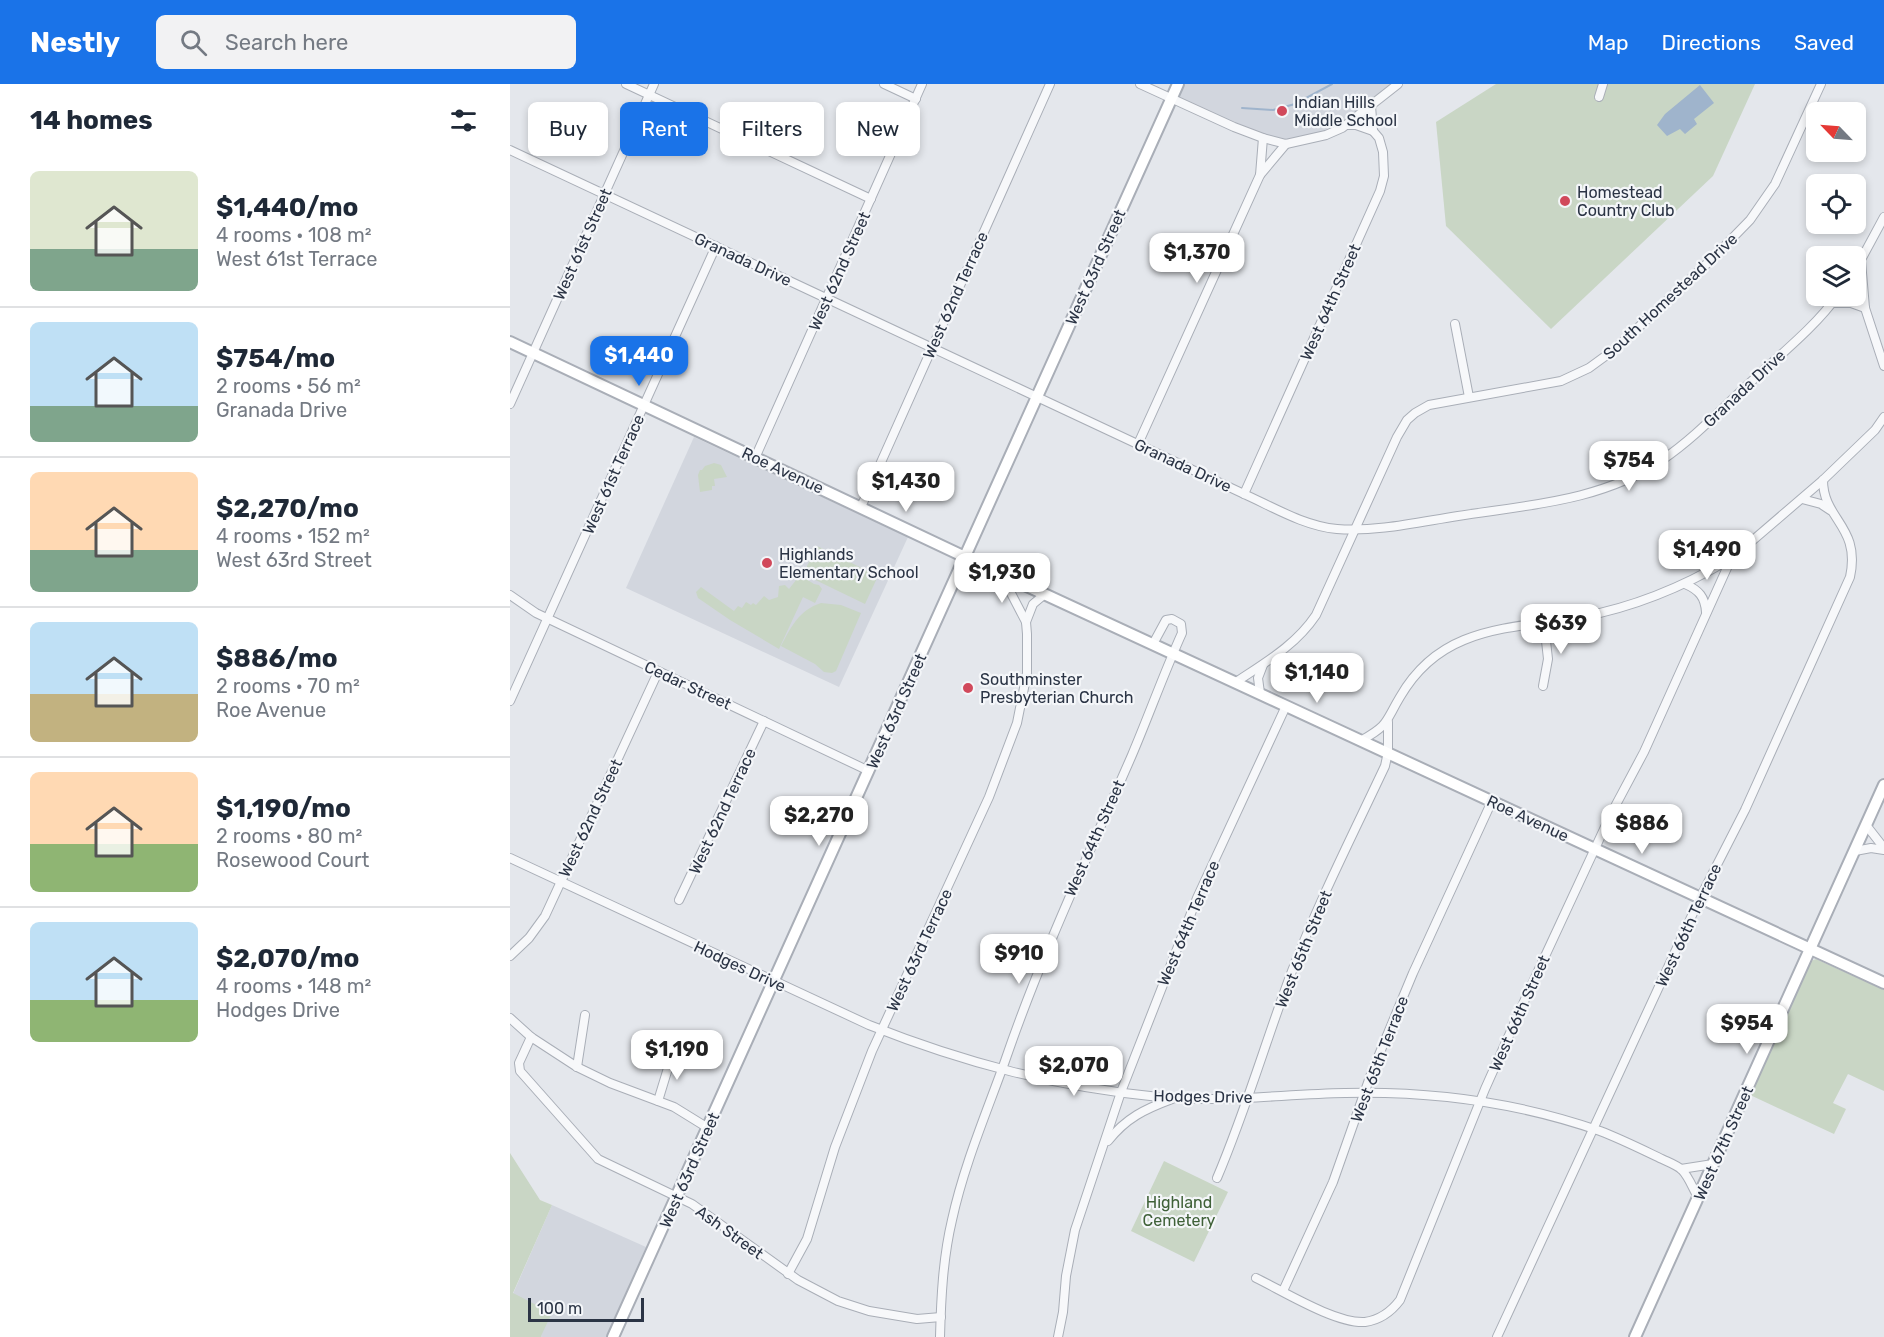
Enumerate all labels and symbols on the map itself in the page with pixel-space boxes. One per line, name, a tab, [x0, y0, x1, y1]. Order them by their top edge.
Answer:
place label: Indian Hills Middle School	[1294, 93, 1397, 130]
north arrow	[1806, 102, 1866, 162]
marker: Indian Hills Middle School	[1275, 104, 1289, 118]
place label: Homestead Country Club	[1577, 183, 1674, 220]
street label: West 61st Street	[549, 185, 616, 303]
marker: Homestead Country Club	[1558, 194, 1572, 208]
street label: West 63rd Street	[1061, 206, 1129, 328]
street label: West 62nd Street	[805, 209, 874, 334]
street label: Granada Drive	[691, 229, 794, 290]
street label: West 62nd Terrace	[919, 229, 992, 362]
street label: South Homestead Drive	[1599, 229, 1741, 364]
pin: $1,370	[1148, 233, 1246, 284]
street label: West 64th Street	[1296, 241, 1365, 363]
pin: $1,440	[590, 336, 688, 387]
street label: Granada Drive	[1699, 346, 1789, 431]
street label: West 61st Terrace	[579, 411, 648, 537]
street label: Granada Drive	[1131, 435, 1234, 496]
pin: $754	[1593, 441, 1665, 492]
street label: Roe Avenue	[739, 443, 827, 498]
pin: $1,430	[857, 462, 955, 513]
pin: $1,490	[1658, 530, 1756, 581]
place label: Highlands Elementary School	[779, 545, 919, 582]
pin: $1,930	[953, 553, 1051, 604]
marker: Highlands Elementary School	[760, 556, 774, 570]
pin: $639	[1525, 604, 1597, 655]
street label: West 63rd Street	[862, 650, 930, 772]
pin: $1,140	[1268, 653, 1366, 704]
street label: Cedar Street	[641, 657, 734, 714]
place label: Southminster Presbyterian Church	[980, 670, 1134, 707]
marker: Southminster Presbyterian Church	[961, 681, 975, 695]
street label: West 62nd Terrace	[685, 745, 760, 877]
street label: West 62nd Street	[555, 756, 626, 880]
street label: West 64th Street	[1060, 777, 1129, 899]
street label: Roe Avenue	[1484, 791, 1572, 846]
pin: $2,270	[770, 796, 868, 847]
pin: $886	[1606, 804, 1678, 855]
street label: West 64th Terrace	[1153, 858, 1223, 989]
street label: West 66th Terrace	[1652, 860, 1725, 990]
street label: West 63rd Terrace	[883, 886, 956, 1015]
street label: West 65th Street	[1271, 888, 1336, 1011]
pin: $910	[983, 934, 1055, 985]
street label: Hodges Drive	[691, 937, 789, 996]
street label: West 66th Street	[1485, 952, 1554, 1074]
street label: West 65th Terrace	[1347, 993, 1412, 1125]
pin: $954	[1711, 1004, 1783, 1055]
pin: $1,190	[628, 1030, 726, 1081]
pin: $2,070	[1025, 1046, 1123, 1097]
street label: West 67th Street	[1690, 1083, 1757, 1203]
street label: Hodges Drive	[1153, 1086, 1253, 1107]
street label: West 63rd Street	[655, 1109, 723, 1231]
park label: Highland Cemetery	[1143, 1193, 1216, 1230]
street label: Ash Street	[692, 1202, 767, 1263]
scale bar	[528, 1295, 644, 1322]

